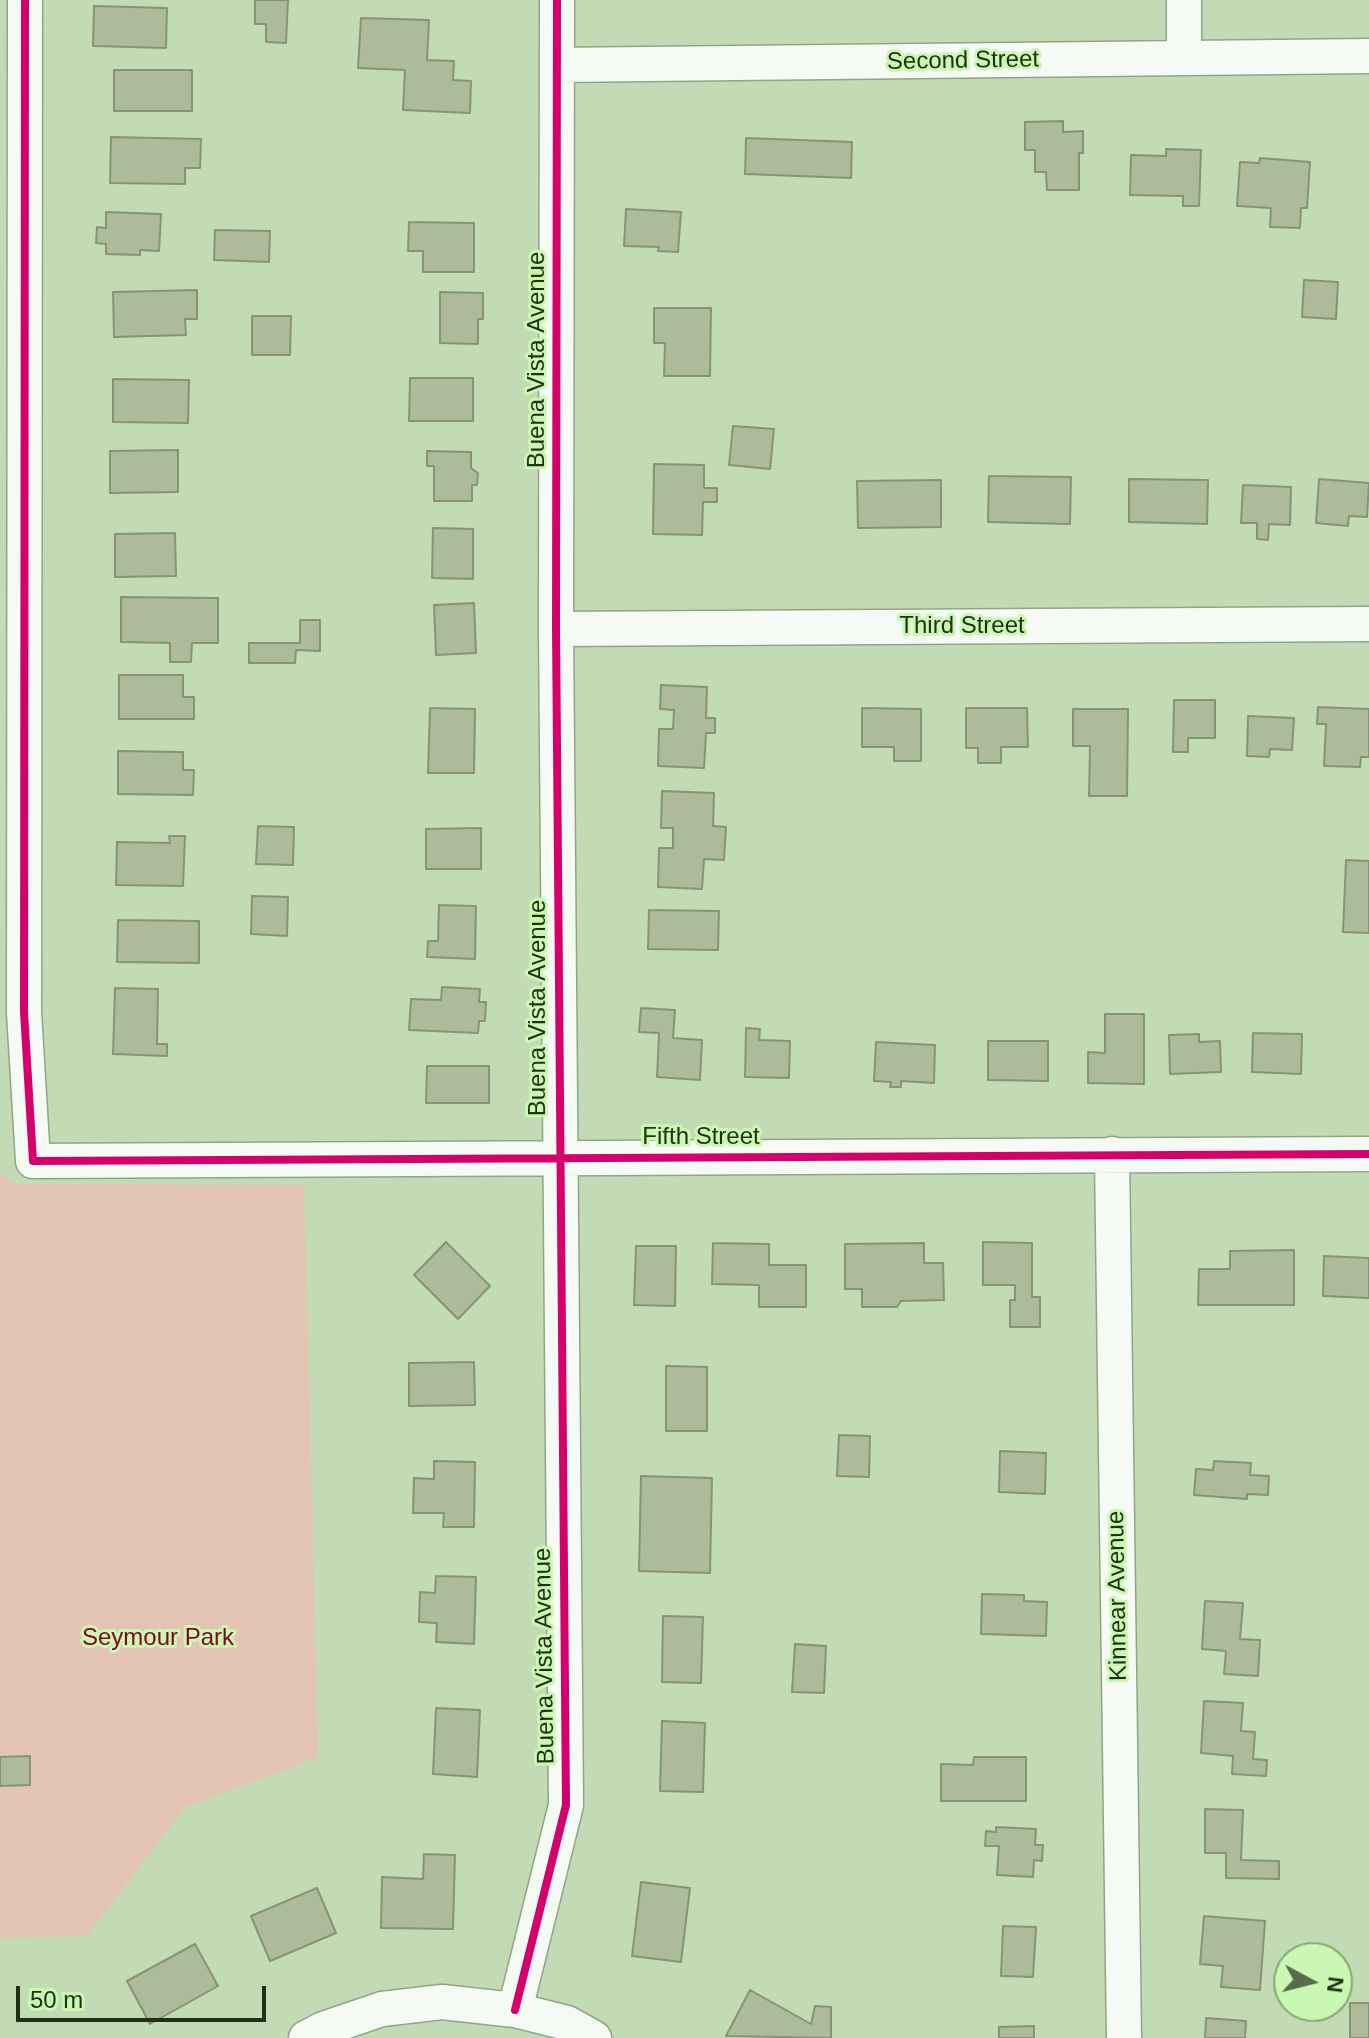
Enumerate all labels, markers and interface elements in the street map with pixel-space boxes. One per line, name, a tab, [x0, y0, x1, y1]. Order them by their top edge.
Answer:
street label: Second Street	[887, 45, 1039, 77]
street label: Buena Vista Avenue	[523, 252, 551, 468]
street label: Third Street	[899, 612, 1025, 640]
street label: Buena Vista Avenue	[524, 900, 552, 1116]
street label: Fifth Street	[642, 1123, 760, 1151]
street label: Kinnear Avenue	[1102, 1511, 1134, 1681]
street label: Buena Vista Avenue	[529, 1547, 561, 1765]
park label: Seymour Park	[82, 1624, 234, 1652]
north arrow	[1273, 1942, 1353, 2022]
scale bar	[20, 1970, 270, 2020]
text: N	[1322, 1975, 1349, 1994]
text: 50 m	[30, 1986, 83, 2013]

